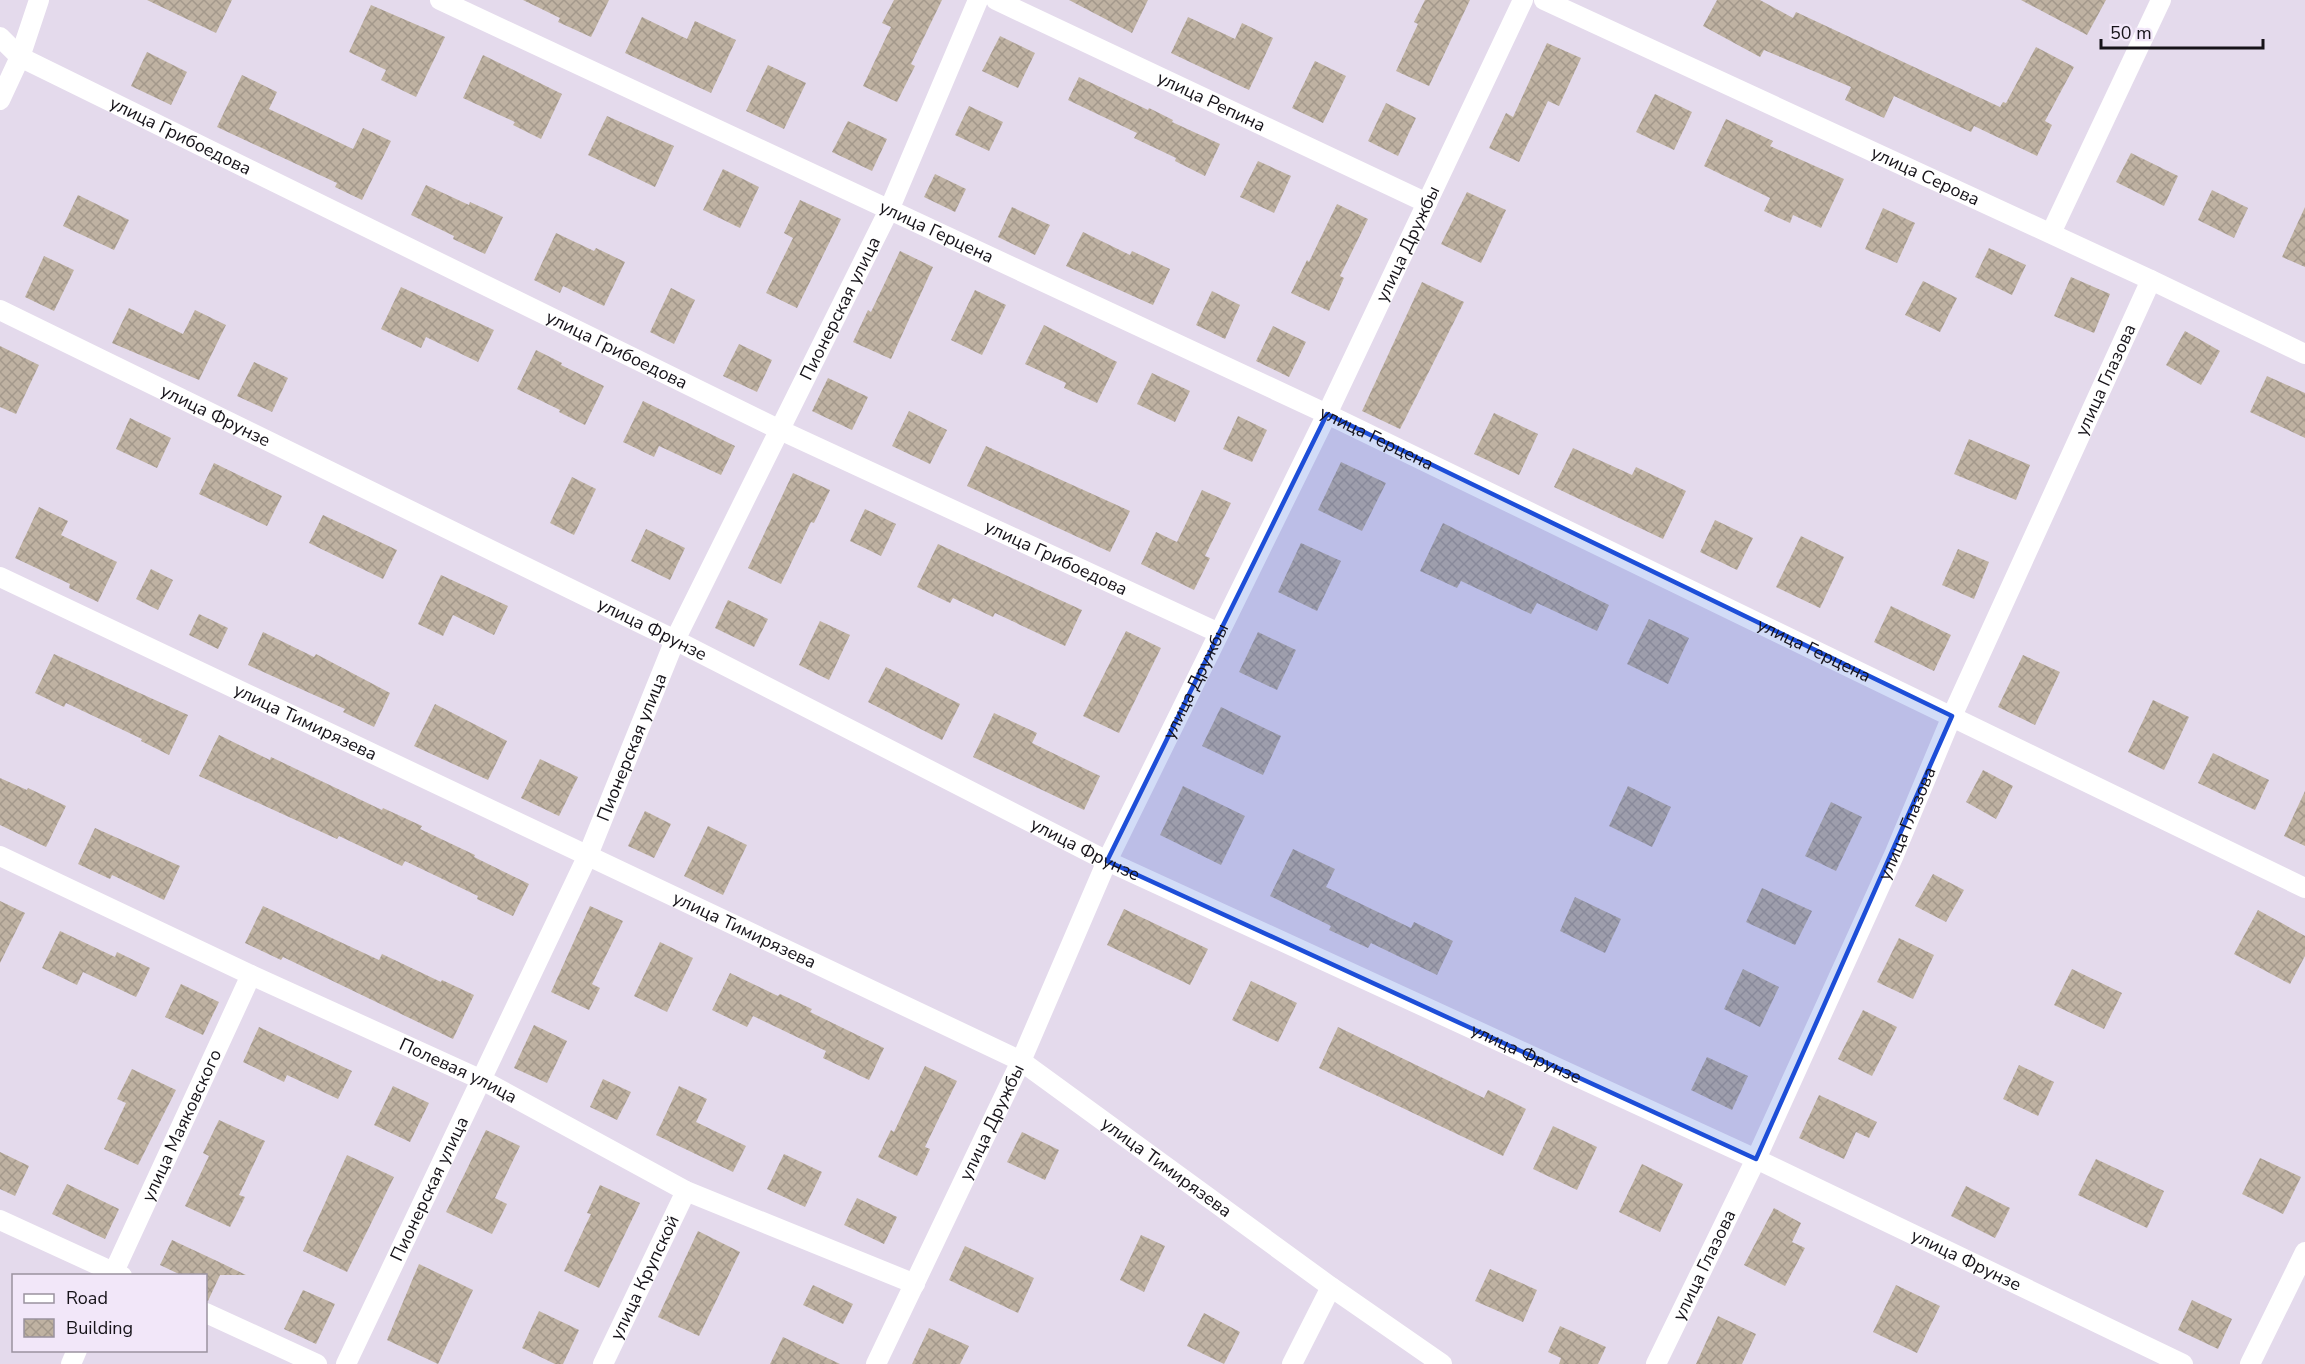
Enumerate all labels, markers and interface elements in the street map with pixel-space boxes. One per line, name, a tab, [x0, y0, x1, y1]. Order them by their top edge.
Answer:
scale bar	[2101, 12, 2263, 50]
text: 50 m	[2110, 21, 2152, 45]
street label: улица Репина	[1153, 66, 1269, 137]
street label: улица Грибоедова	[106, 91, 255, 181]
street label: улица Серова	[1867, 141, 1984, 211]
street label: улица Дружбы	[1370, 182, 1445, 306]
street label: улица Герцена	[875, 195, 998, 269]
street label: Пионерская улица	[794, 232, 886, 384]
street label: улица Грибоедова	[542, 305, 692, 395]
street label: улица Глазова	[2069, 320, 2141, 440]
street label: улица Фрунзе	[157, 378, 275, 452]
street label: улица Герцена	[1316, 400, 1438, 476]
street label: улица Грибоедова	[981, 514, 1131, 601]
street label: улица Фрунзе	[593, 592, 711, 666]
street label: улица Герцена	[1753, 612, 1875, 688]
street label: улица Дружбы	[1157, 619, 1234, 743]
street label: Пионерская улица	[591, 670, 672, 825]
street label: улица Тимирязева	[230, 678, 381, 766]
street label: улица Глазова	[1872, 763, 1941, 884]
street label: улица Фрунзе	[1026, 812, 1144, 887]
street label: улица Тимирязева	[669, 886, 820, 974]
street label: улица Фрунзе	[1467, 1018, 1586, 1089]
street label: Полевая улица	[396, 1032, 521, 1109]
street label: улица Маяковского	[136, 1045, 227, 1205]
street label: улица Дружбы	[954, 1060, 1030, 1184]
street label: улица Тимирязева	[1096, 1111, 1237, 1223]
street label: Пионерская улица	[385, 1112, 474, 1265]
street label: улица Глазова	[1667, 1206, 1741, 1325]
street label: улица Крупской	[604, 1211, 685, 1344]
street label: улица Фрунзе	[1907, 1223, 2025, 1297]
legend	[12, 1274, 207, 1352]
text: Road	[66, 1286, 108, 1310]
text: Building	[66, 1316, 133, 1340]

